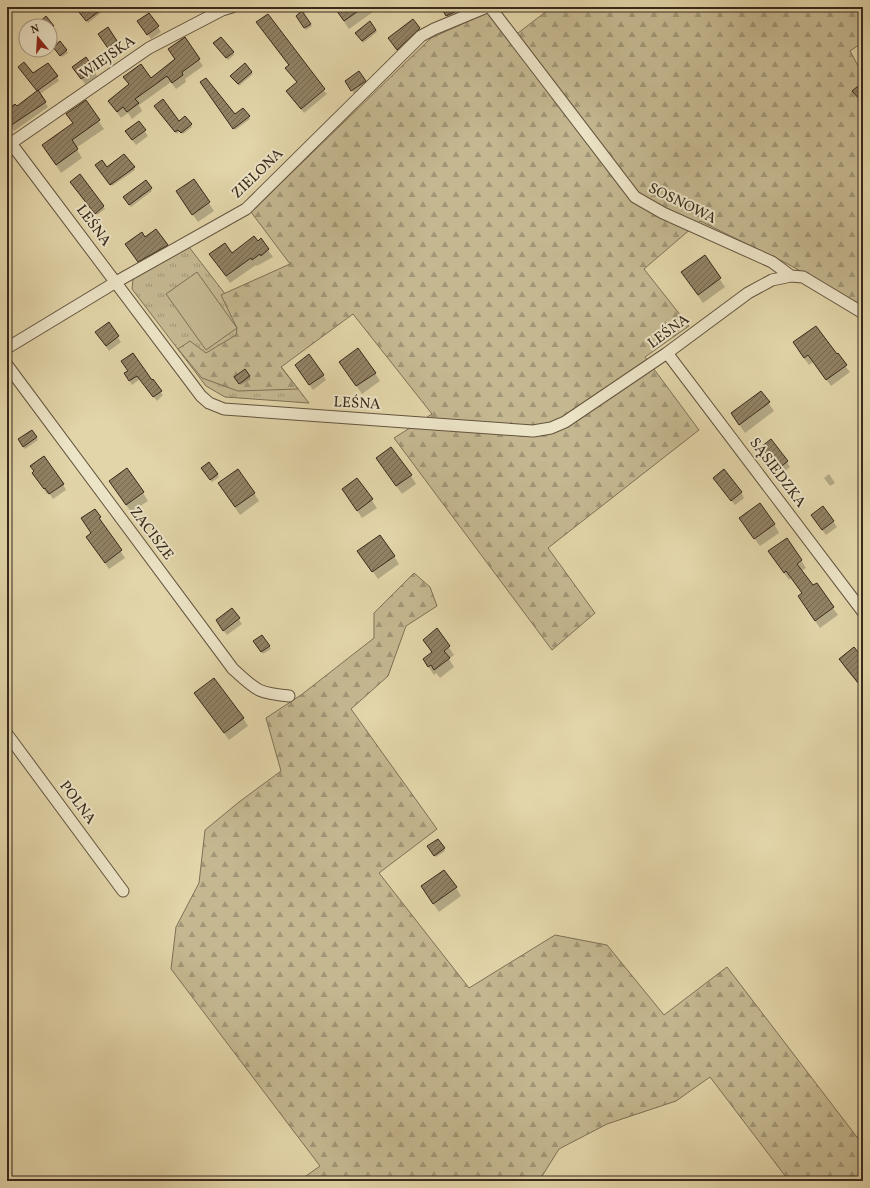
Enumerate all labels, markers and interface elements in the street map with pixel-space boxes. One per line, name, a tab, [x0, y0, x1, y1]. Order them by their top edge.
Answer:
north arrow	[18, 18, 58, 58]
text: N	[29, 22, 41, 38]
street label: WIEJSKA	[76, 31, 140, 85]
street label: ZIELONA	[227, 144, 289, 204]
street label: SOSNOWA	[644, 178, 720, 230]
street label: LEŚNA	[70, 201, 116, 251]
street label: LEŚNA	[644, 309, 695, 354]
street label: LEŚNA	[333, 392, 381, 416]
street label: SĄSIEDZKA	[744, 434, 811, 513]
street label: ZACISZE	[124, 503, 178, 565]
street label: POLNA	[54, 777, 101, 829]

